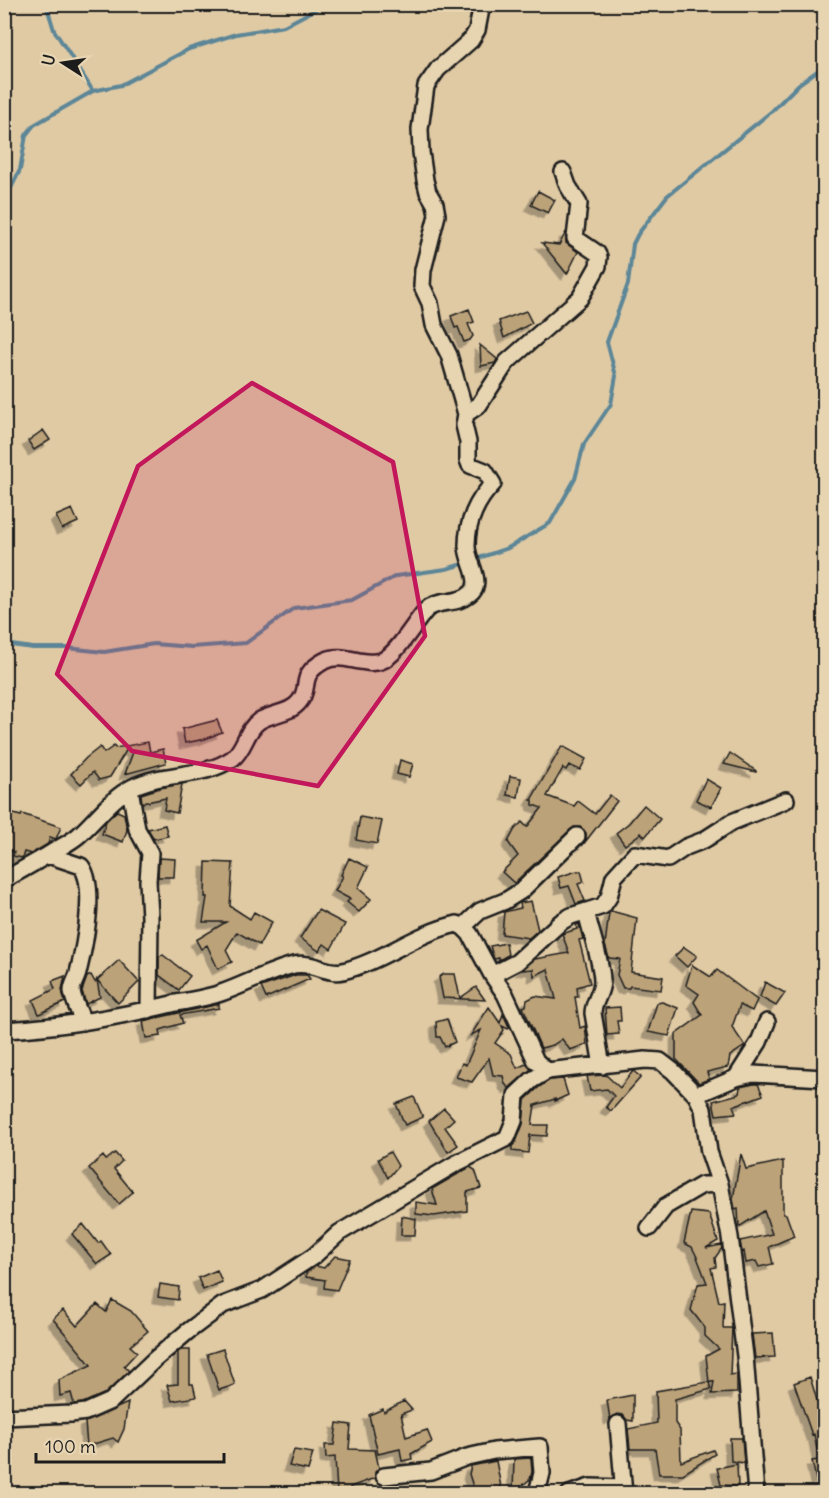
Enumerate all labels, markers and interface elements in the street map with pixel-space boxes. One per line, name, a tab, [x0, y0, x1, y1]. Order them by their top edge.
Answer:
north arrow	[33, 33, 93, 93]
text: U	[37, 52, 59, 67]
scale bar	[36, 1426, 224, 1464]
text: 100 m	[45, 1435, 96, 1458]

